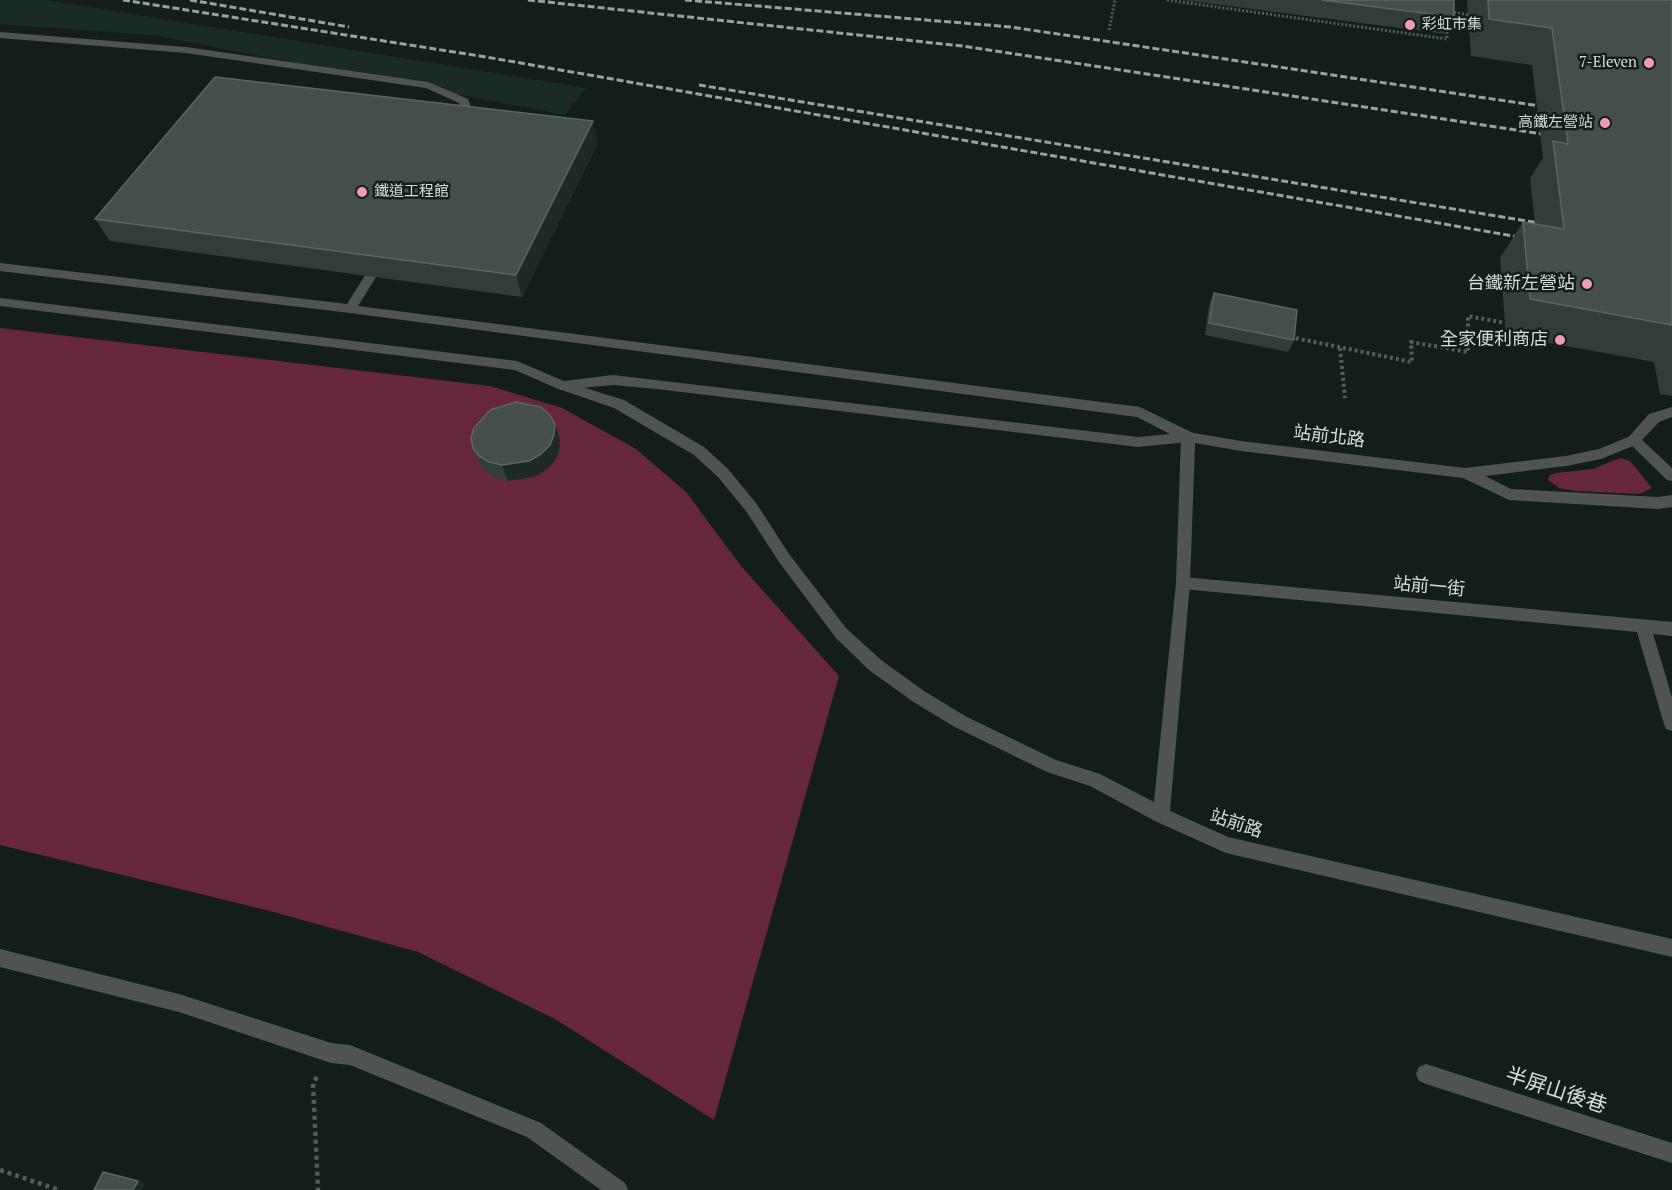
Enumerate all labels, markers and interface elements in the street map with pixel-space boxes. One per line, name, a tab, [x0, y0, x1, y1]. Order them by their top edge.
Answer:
place label: 彩虹市集	[1422, 16, 1482, 34]
marker: 彩虹市集	[1403, 18, 1417, 32]
place label: 7-Eleven	[1579, 54, 1637, 72]
marker: 7-Eleven	[1642, 56, 1656, 70]
place label: 高鐵左營站	[1518, 114, 1593, 132]
marker: 高鐵左營站	[1598, 116, 1612, 130]
place label: 鐵道工程館	[374, 183, 449, 201]
marker: 鐵道工程館	[355, 185, 369, 199]
place label: 台鐵新左營站	[1467, 273, 1575, 295]
marker: 台鐵新左營站	[1580, 277, 1594, 291]
place label: 全家便利商店	[1440, 329, 1548, 351]
marker: 全家便利商店	[1553, 333, 1567, 347]
street label: 站前北路	[1292, 422, 1366, 452]
street label: 站前一街	[1392, 573, 1466, 601]
street label: 站前路	[1207, 805, 1265, 843]
street label: 半屏山後巷	[1502, 1063, 1610, 1119]

